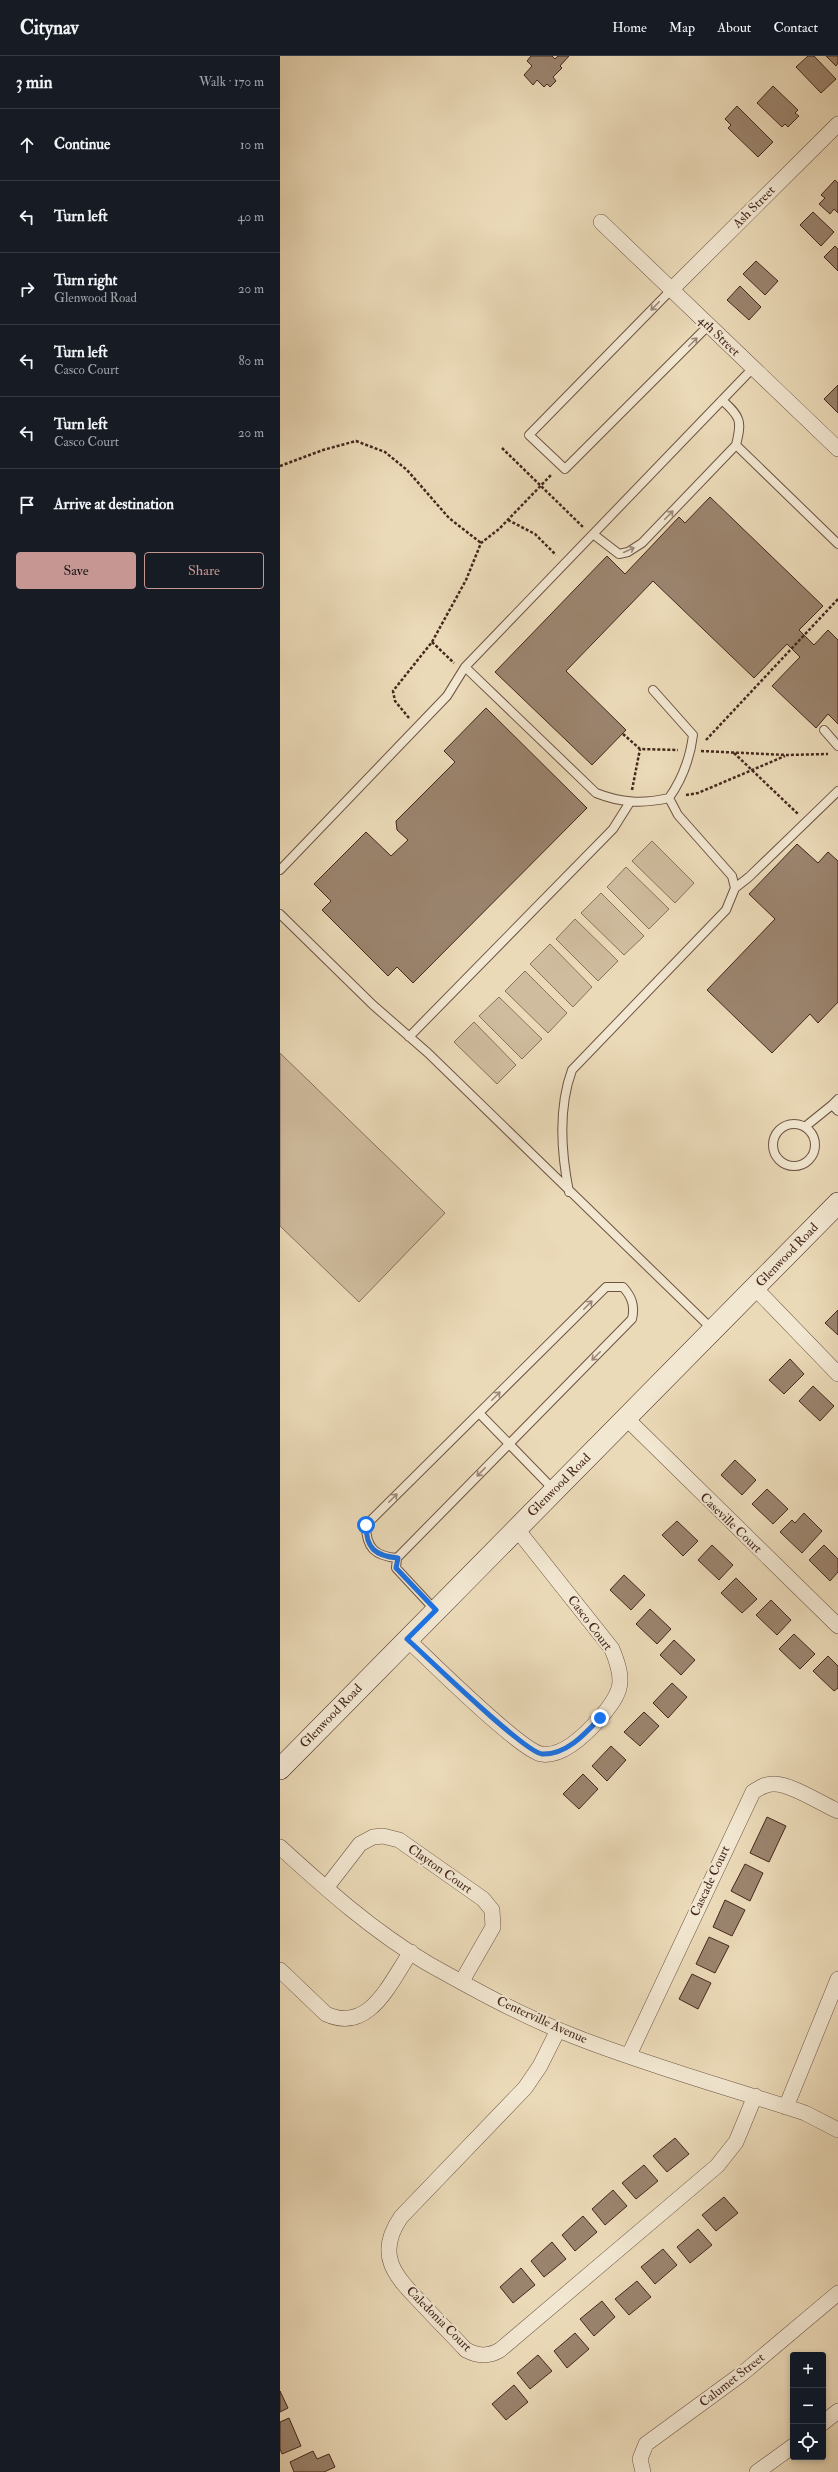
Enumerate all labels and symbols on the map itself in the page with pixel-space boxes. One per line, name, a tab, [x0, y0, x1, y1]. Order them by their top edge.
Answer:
street label: Ash Street	[729, 182, 779, 232]
one-way arrow	[650, 301, 660, 311]
street label: 4th Street	[695, 312, 743, 360]
one-way arrow	[688, 337, 698, 346]
one-way arrow	[664, 510, 673, 520]
one-way arrow	[623, 546, 635, 553]
street label: Glenwood Road	[752, 1219, 822, 1290]
one-way arrow	[583, 1300, 593, 1310]
one-way arrow	[591, 1351, 601, 1361]
one-way arrow	[491, 1391, 501, 1401]
street label: Glenwood Road	[524, 1450, 594, 1520]
one-way arrow	[476, 1467, 486, 1477]
street label: Caseville Court	[697, 1489, 765, 1557]
one-way arrow	[389, 1493, 398, 1503]
route start	[357, 1516, 375, 1534]
street label: Casco Court	[564, 1592, 616, 1654]
street label: Glenwood Road	[296, 1680, 366, 1751]
route end	[591, 1709, 609, 1727]
street label: Clayton Court	[404, 1841, 475, 1898]
street label: Cascade Court	[687, 1843, 733, 1919]
street label: Centerville Avenue	[494, 1993, 590, 2047]
street label: Caledonia Court	[403, 2283, 475, 2355]
street label: Calumet Street	[696, 2350, 768, 2410]

